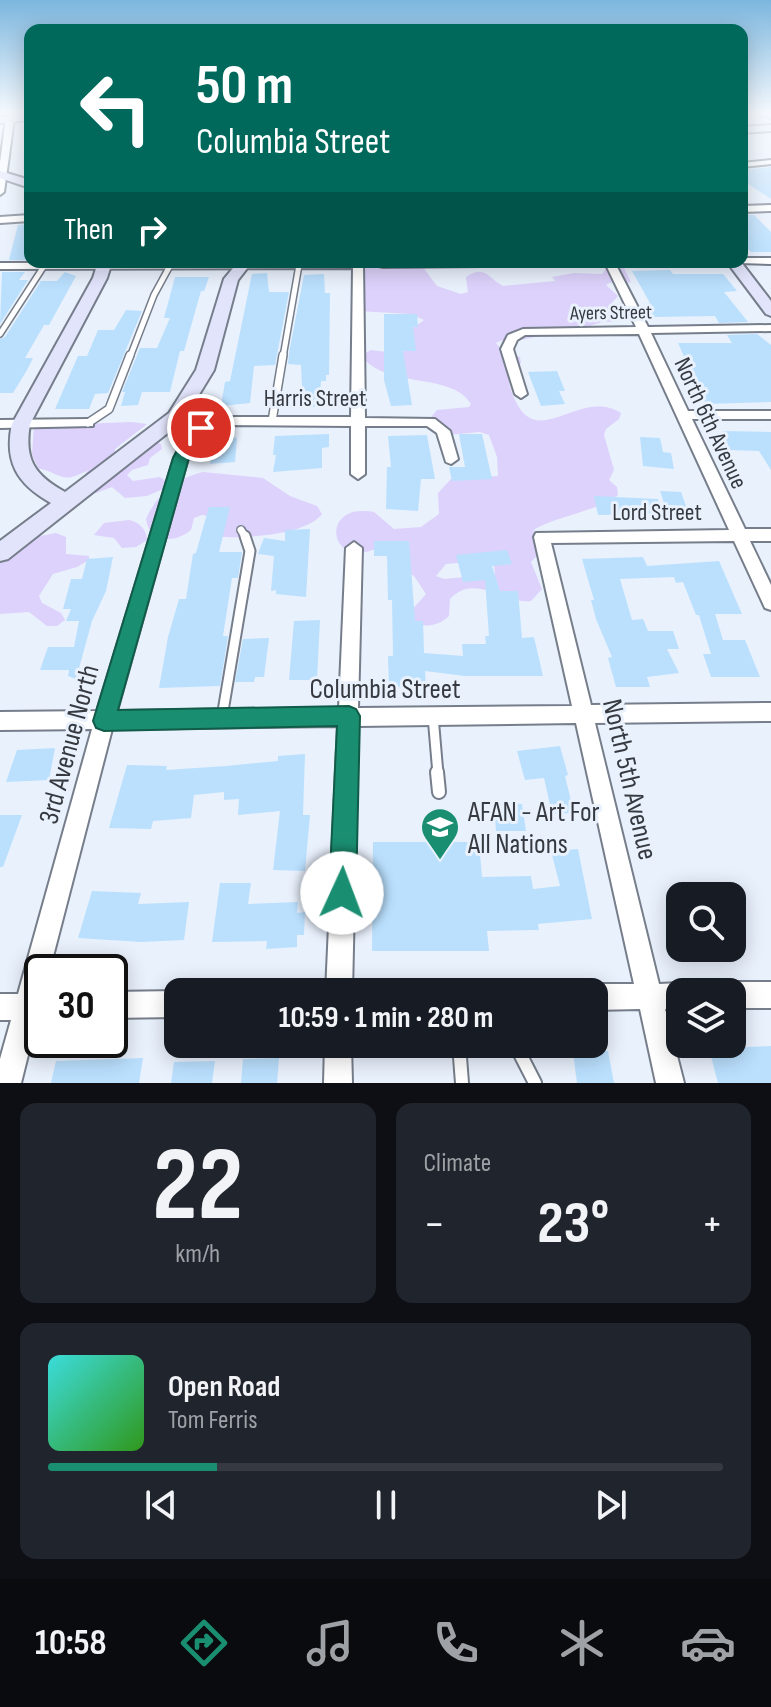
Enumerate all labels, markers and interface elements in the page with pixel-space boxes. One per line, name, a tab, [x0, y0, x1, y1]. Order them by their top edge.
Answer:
text: 50 m	[196, 53, 293, 120]
icon: left	[64, 56, 168, 160]
text: Columbia Street	[196, 121, 390, 164]
icon: right	[130, 208, 174, 252]
text: Then	[64, 212, 114, 248]
street label: Ayers Street	[569, 300, 652, 326]
street label: North 6th Avenue	[668, 353, 754, 493]
street label: Harris Street	[264, 384, 366, 413]
pin	[167, 394, 235, 462]
icon: arrive	[179, 406, 223, 450]
street label: Lord Street	[612, 498, 702, 527]
street label: 3rd Avenue North	[32, 661, 107, 827]
street label: Columbia Street	[310, 673, 460, 706]
street label: North 5th Avenue	[595, 696, 664, 863]
place label: AFAN - Art For All Nations	[467, 796, 600, 861]
school or university icon: AFAN - Art For All Nations	[419, 806, 461, 861]
position arrow	[300, 851, 384, 935]
map controls	[666, 882, 746, 1058]
button: search	[666, 882, 746, 962]
speed limit sign: 30	[24, 954, 128, 1058]
button: layers	[666, 978, 746, 1058]
text: 10:59 · 1 min · 280 m	[279, 1000, 493, 1036]
text: 22	[152, 1124, 243, 1249]
text: Climate	[424, 1148, 491, 1179]
text: 23°	[537, 1188, 609, 1260]
text: −	[424, 1198, 445, 1251]
text: +	[701, 1198, 723, 1251]
text: km/h	[175, 1239, 220, 1270]
text: Open Road	[168, 1369, 280, 1405]
text: Tom Ferris	[168, 1405, 258, 1436]
icon: previous	[139, 1483, 183, 1527]
icon: pause	[364, 1483, 408, 1527]
icon: next	[589, 1483, 633, 1527]
icon: directions	[176, 1615, 232, 1671]
icon: music	[302, 1615, 358, 1671]
icon: phone	[428, 1615, 484, 1671]
icon: climate	[554, 1615, 610, 1671]
icon: car	[680, 1615, 736, 1671]
text: 10:58	[35, 1622, 107, 1665]

